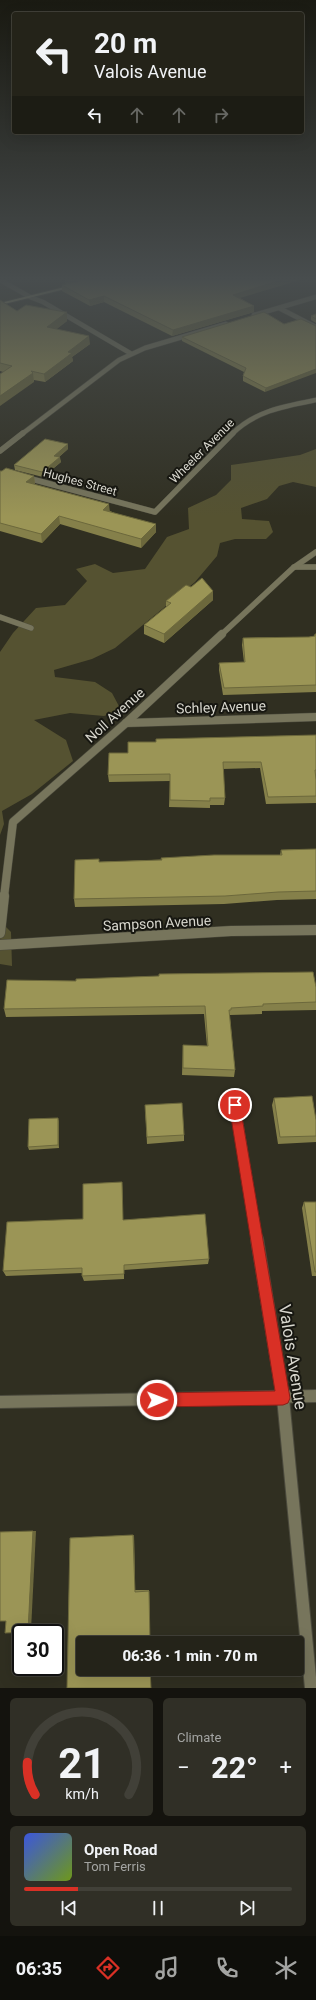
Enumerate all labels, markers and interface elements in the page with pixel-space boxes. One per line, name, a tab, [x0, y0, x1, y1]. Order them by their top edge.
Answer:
text: 20 m	[94, 27, 157, 60]
icon: left	[28, 28, 80, 80]
text: Valois Avenue	[94, 61, 206, 82]
icon: left	[84, 104, 106, 126]
icon: ahead	[126, 104, 148, 126]
icon: ahead	[168, 104, 190, 126]
icon: right	[210, 104, 232, 126]
street label: Wheeler Avenue	[167, 416, 237, 486]
street label: Hughes Street	[42, 465, 118, 499]
street label: Noll Avenue	[82, 684, 148, 746]
street label: Schley Avenue	[176, 697, 266, 717]
street label: Sampson Avenue	[103, 912, 211, 934]
pin	[218, 1088, 252, 1122]
icon: arrive	[224, 1094, 246, 1116]
street label: Valois Avenue	[275, 1303, 311, 1411]
position arrow	[136, 1379, 178, 1421]
speed limit sign: 30	[12, 1624, 64, 1676]
text: 06:36 · 1 min · 70 m	[122, 1647, 258, 1665]
text: Climate	[177, 1730, 221, 1745]
text: 21	[58, 1739, 105, 1788]
text: 22°	[211, 1750, 258, 1785]
text: −	[177, 1755, 190, 1780]
text: +	[280, 1755, 292, 1780]
text: km/h	[65, 1786, 98, 1802]
text: Open Road	[84, 1841, 158, 1859]
text: Tom Ferris	[84, 1859, 146, 1874]
icon: previous	[58, 1897, 80, 1919]
icon: pause	[147, 1897, 169, 1919]
icon: next	[236, 1897, 258, 1919]
icon: directions	[94, 1954, 122, 1982]
icon: music	[153, 1954, 181, 1982]
icon: phone	[213, 1954, 241, 1982]
icon: climate	[272, 1954, 300, 1982]
text: 06:35	[16, 1958, 62, 1979]

